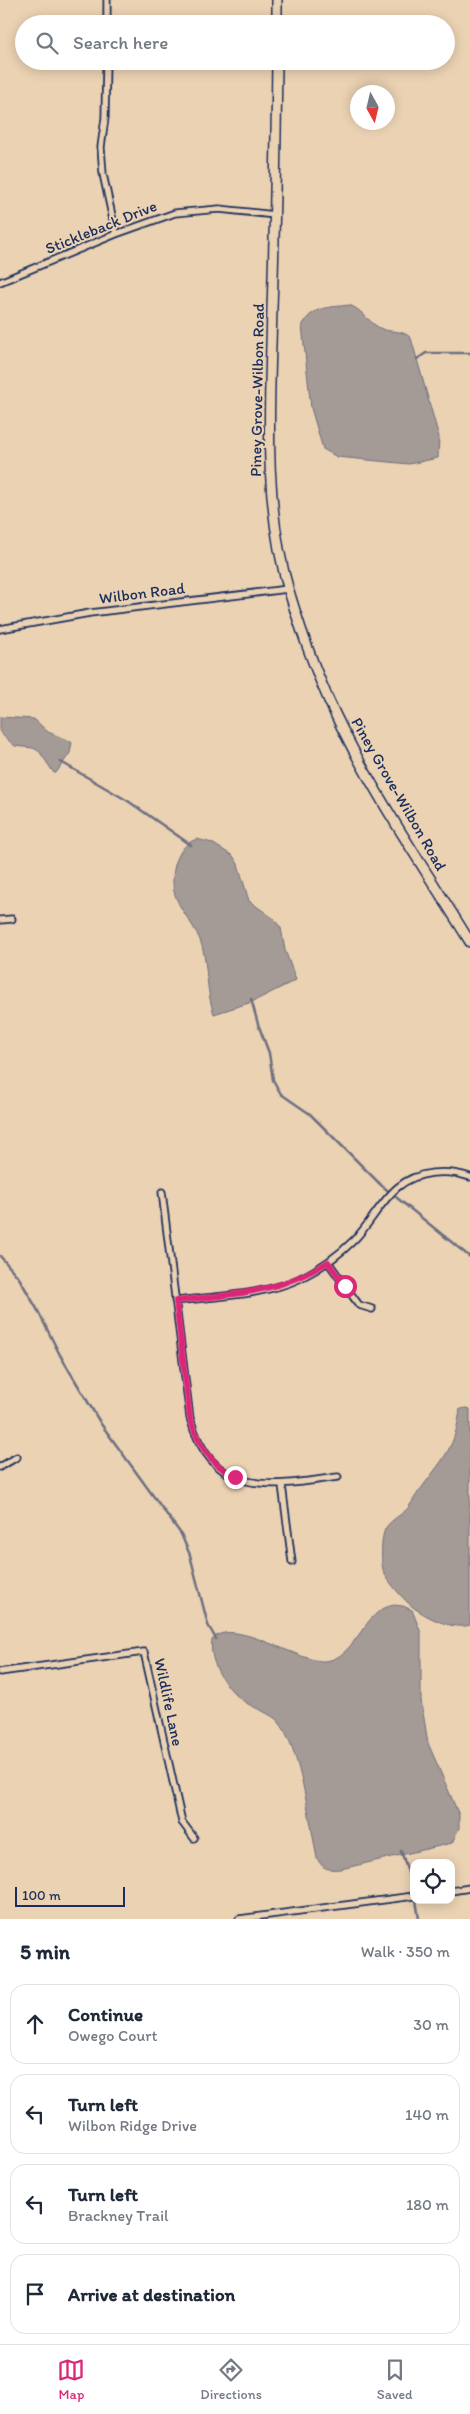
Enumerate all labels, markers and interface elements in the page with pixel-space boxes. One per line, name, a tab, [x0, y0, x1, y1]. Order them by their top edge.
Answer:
search box	[15, 15, 455, 70]
icon: search	[33, 29, 61, 57]
text: Search here	[73, 31, 168, 54]
north arrow	[350, 85, 395, 130]
street label: Stickleback Drive	[42, 196, 160, 258]
street label: Piney Grove-Wilbon Road	[246, 303, 268, 477]
street label: Wilbon Road	[98, 578, 186, 608]
street label: Piney Grove-Wilbon Road	[347, 714, 451, 874]
route start	[334, 1275, 357, 1298]
route end	[224, 1466, 247, 1489]
street label: Wildlife Lane	[150, 1656, 188, 1748]
map controls	[410, 1859, 455, 1904]
button: locate	[410, 1859, 455, 1904]
scale bar	[15, 1884, 125, 1907]
text: 100 m	[22, 1887, 61, 1904]
text: 5 min	[20, 1939, 70, 1964]
text: Walk · 350 m	[361, 1942, 450, 1961]
text: Continue	[68, 2003, 143, 2026]
icon: ahead	[21, 2010, 49, 2038]
text: 30 m	[413, 2015, 449, 2034]
text: Owego Court	[68, 2026, 158, 2045]
text: Turn left	[68, 2093, 138, 2116]
icon: left	[21, 2100, 49, 2128]
text: 140 m	[405, 2105, 449, 2124]
text: Wilbon Ridge Drive	[68, 2116, 197, 2135]
text: Turn left	[68, 2183, 138, 2206]
icon: left	[21, 2190, 49, 2218]
text: 180 m	[406, 2195, 449, 2214]
text: Brackney Trail	[68, 2206, 169, 2225]
icon: arrive	[21, 2280, 49, 2308]
text: Arrive at destination	[68, 2283, 235, 2306]
tab: Map	[57, 2356, 85, 2403]
tab: Directions	[200, 2356, 262, 2403]
tab: Saved	[377, 2356, 413, 2403]

